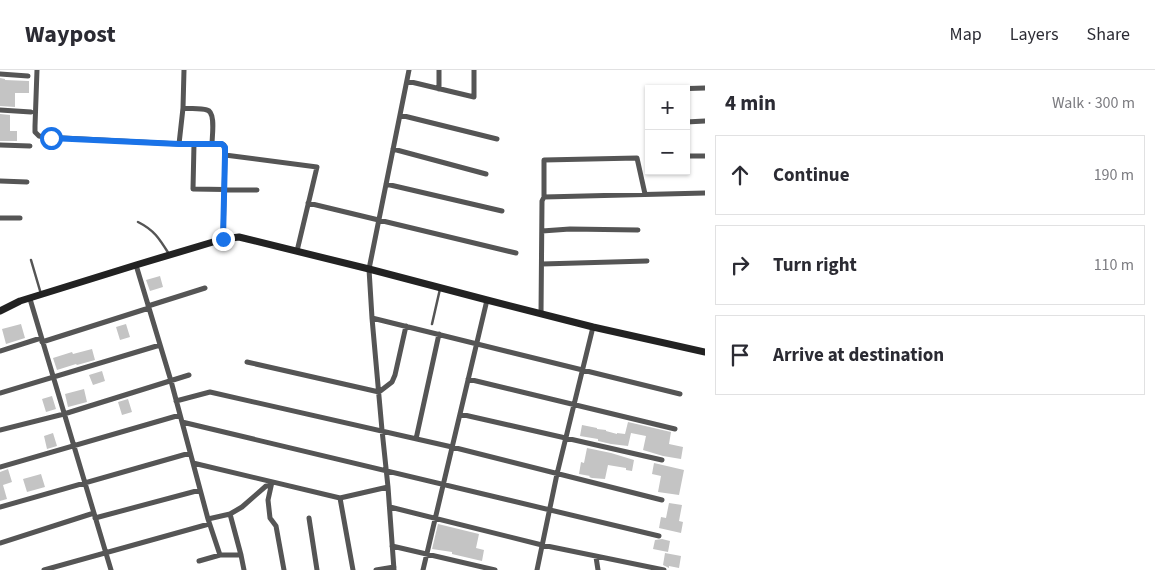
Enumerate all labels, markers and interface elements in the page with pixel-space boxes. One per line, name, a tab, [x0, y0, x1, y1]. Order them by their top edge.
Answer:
text: Waypost	[25, 17, 116, 52]
text: Map	[950, 22, 982, 47]
text: Layers	[1010, 22, 1059, 47]
text: Share	[1087, 22, 1130, 47]
map controls	[645, 85, 690, 175]
button: +	[645, 85, 690, 130]
text: 4 min	[725, 88, 776, 118]
text: Walk · 300 m	[1052, 92, 1135, 114]
route start	[40, 127, 63, 150]
button: −	[645, 130, 690, 175]
icon: ahead	[726, 161, 754, 189]
text: Continue	[773, 162, 850, 189]
text: 190 m	[1094, 164, 1134, 186]
route end	[212, 228, 235, 251]
icon: right	[726, 251, 754, 279]
text: Turn right	[773, 252, 857, 279]
text: 110 m	[1094, 254, 1134, 276]
icon: arrive	[726, 341, 754, 369]
text: Arrive at destination	[773, 342, 944, 369]

